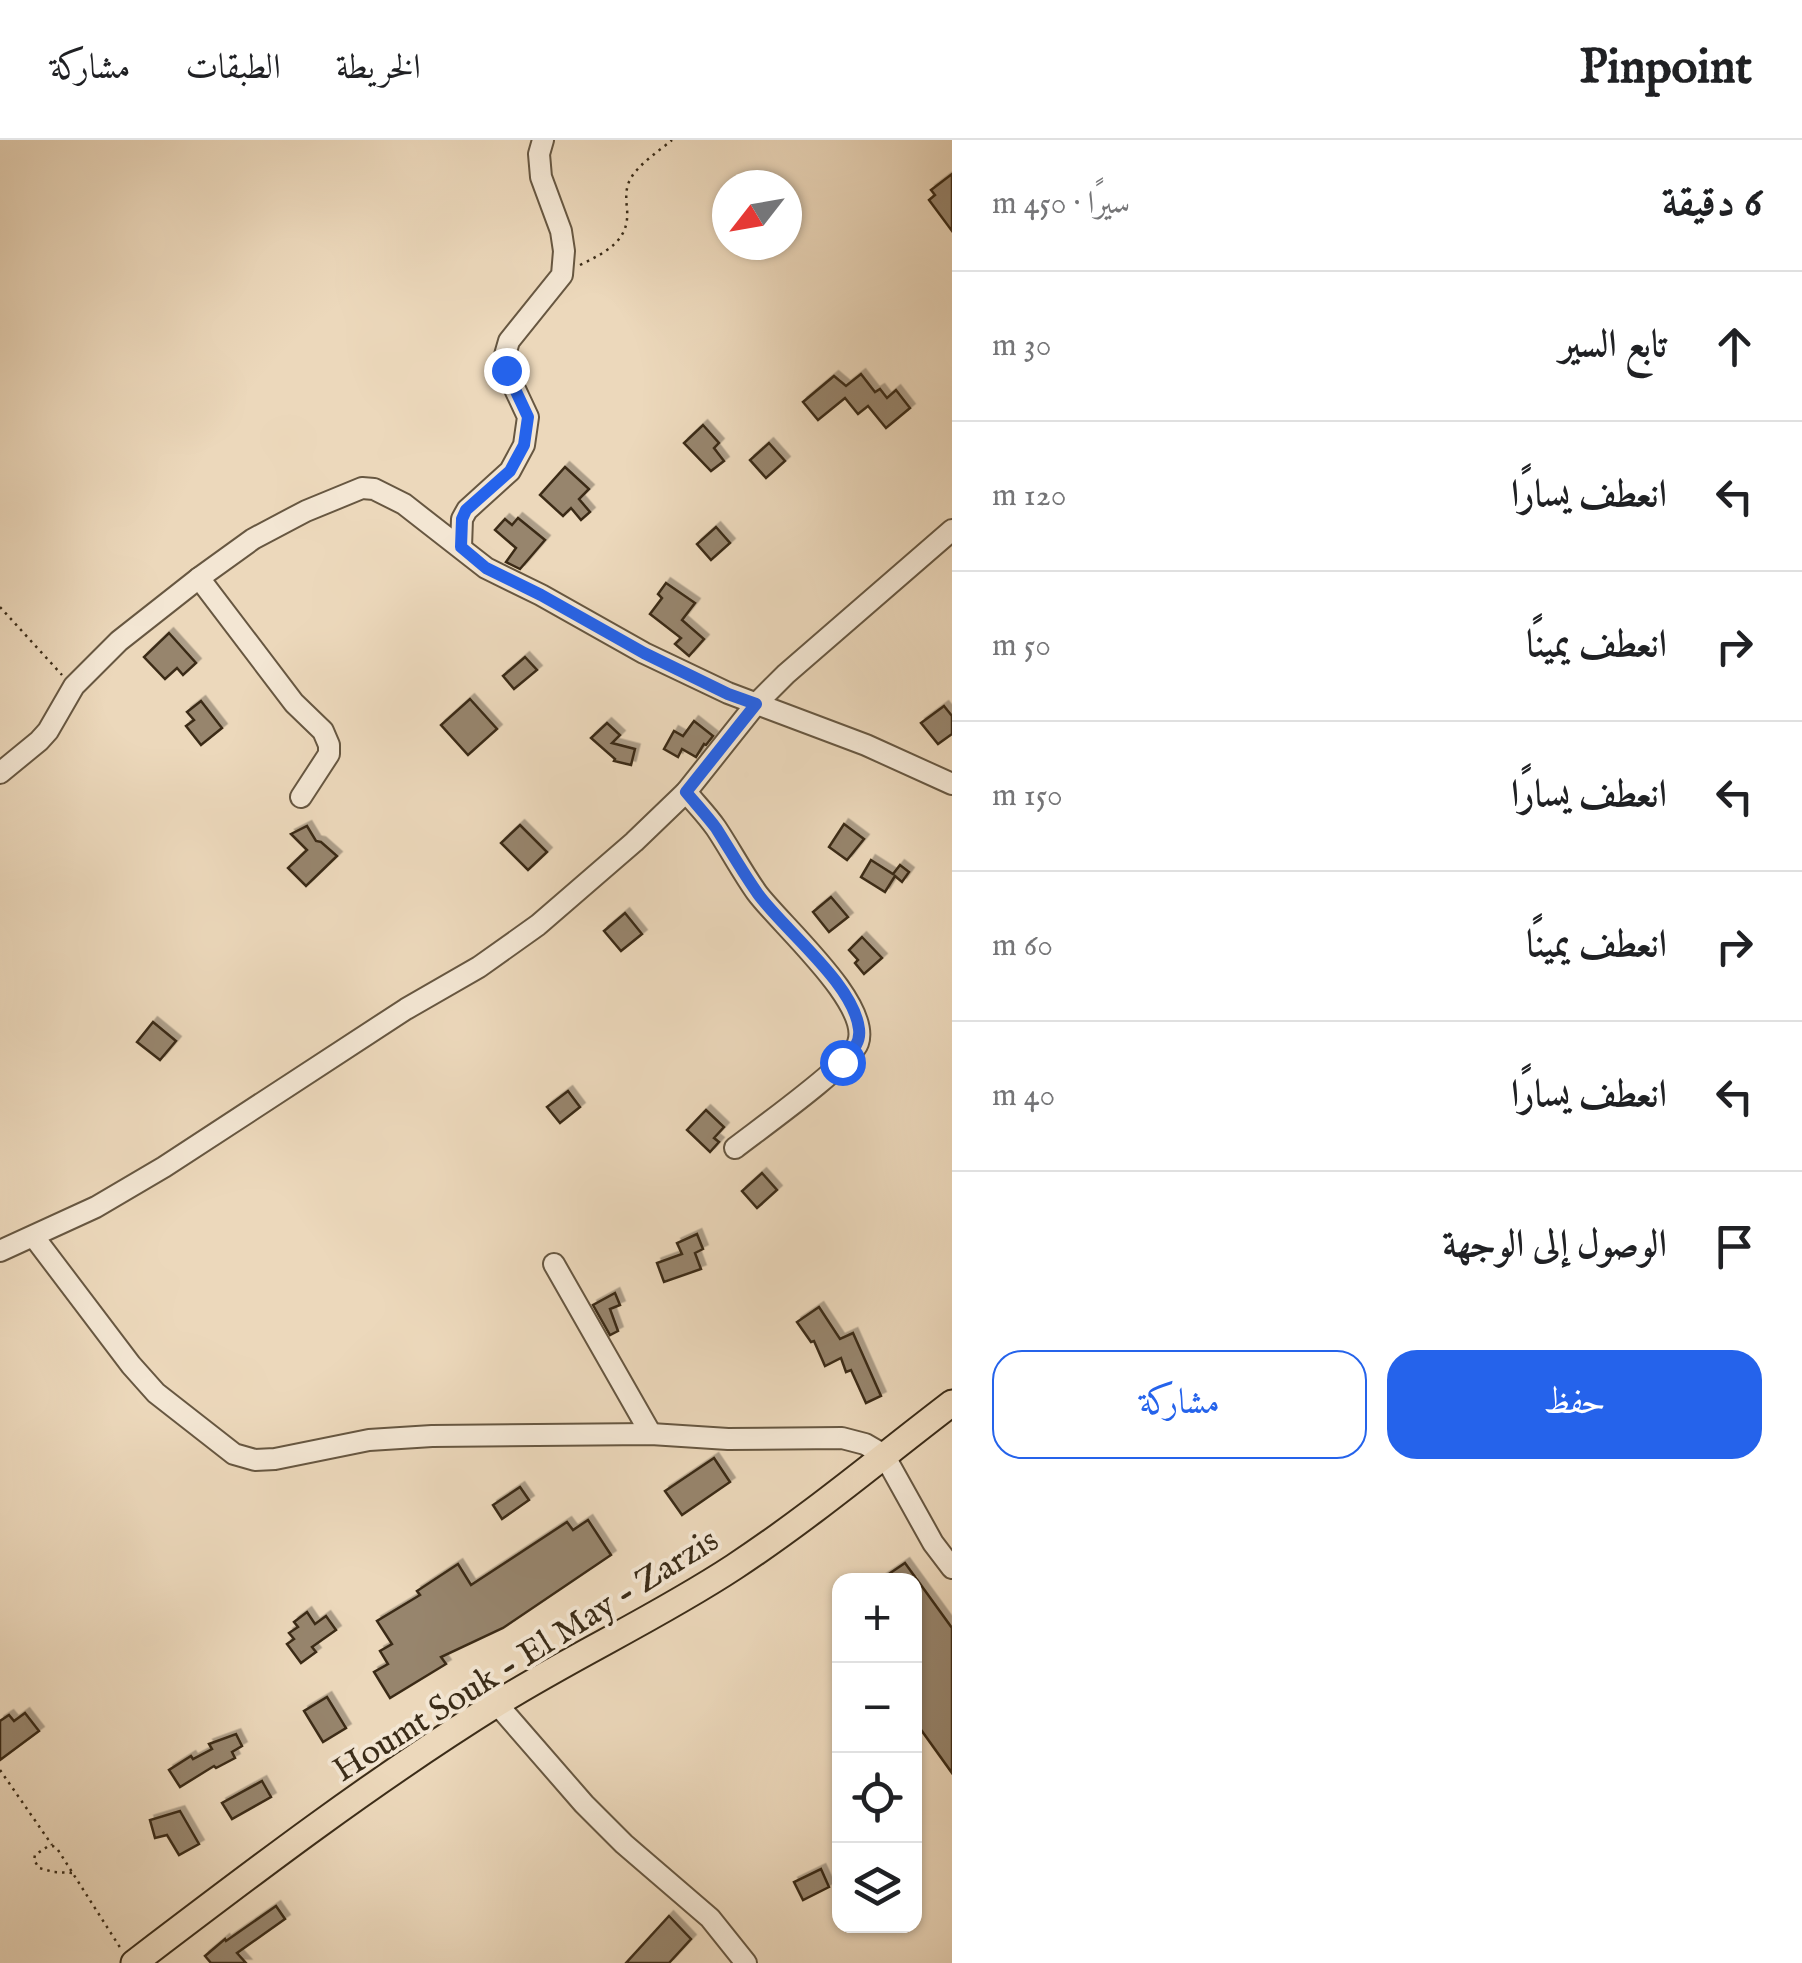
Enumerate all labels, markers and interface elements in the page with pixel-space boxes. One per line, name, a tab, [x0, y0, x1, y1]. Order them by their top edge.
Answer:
text: Pinpoint	[1579, 39, 1752, 99]
text: مشاركة	[50, 46, 131, 91]
text: الطبقات	[186, 46, 281, 91]
text: الخريطة	[336, 46, 421, 91]
north arrow	[712, 170, 802, 260]
text: 6 دقيقة	[1662, 177, 1762, 230]
text: سيرًا · 450 m	[992, 184, 1130, 225]
icon: ahead	[1707, 319, 1762, 374]
text: تابع السير	[1559, 322, 1667, 370]
text: 30 m	[992, 326, 1051, 367]
route end	[484, 348, 530, 394]
icon: left	[1707, 469, 1762, 524]
text: انعطف يسارًا	[1511, 472, 1667, 520]
text: 120 m	[992, 476, 1066, 517]
icon: right	[1707, 619, 1762, 674]
text: انعطف يمينًا	[1526, 622, 1667, 670]
text: 50 m	[992, 626, 1051, 667]
icon: left	[1707, 769, 1762, 824]
text: انعطف يسارًا	[1511, 772, 1667, 820]
text: 150 m	[992, 776, 1063, 817]
icon: right	[1707, 919, 1762, 974]
text: انعطف يمينًا	[1526, 922, 1667, 970]
text: 60 m	[992, 926, 1053, 967]
route start	[820, 1040, 866, 1086]
icon: left	[1707, 1069, 1762, 1124]
text: انعطف يسارًا	[1511, 1072, 1667, 1120]
text: 40 m	[992, 1076, 1055, 1117]
icon: arrive	[1707, 1219, 1762, 1274]
text: الوصول إلى الوجهة	[1442, 1222, 1667, 1270]
button: مشاركة	[992, 1350, 1367, 1459]
button: حفظ	[1387, 1350, 1762, 1459]
street label: Houmt Souk - El May - Zarzis	[325, 1519, 728, 1793]
map controls	[832, 1573, 922, 1933]
button: +	[832, 1573, 922, 1663]
button: −	[832, 1663, 922, 1753]
button: locate	[832, 1753, 922, 1843]
button: layers	[832, 1843, 922, 1933]

